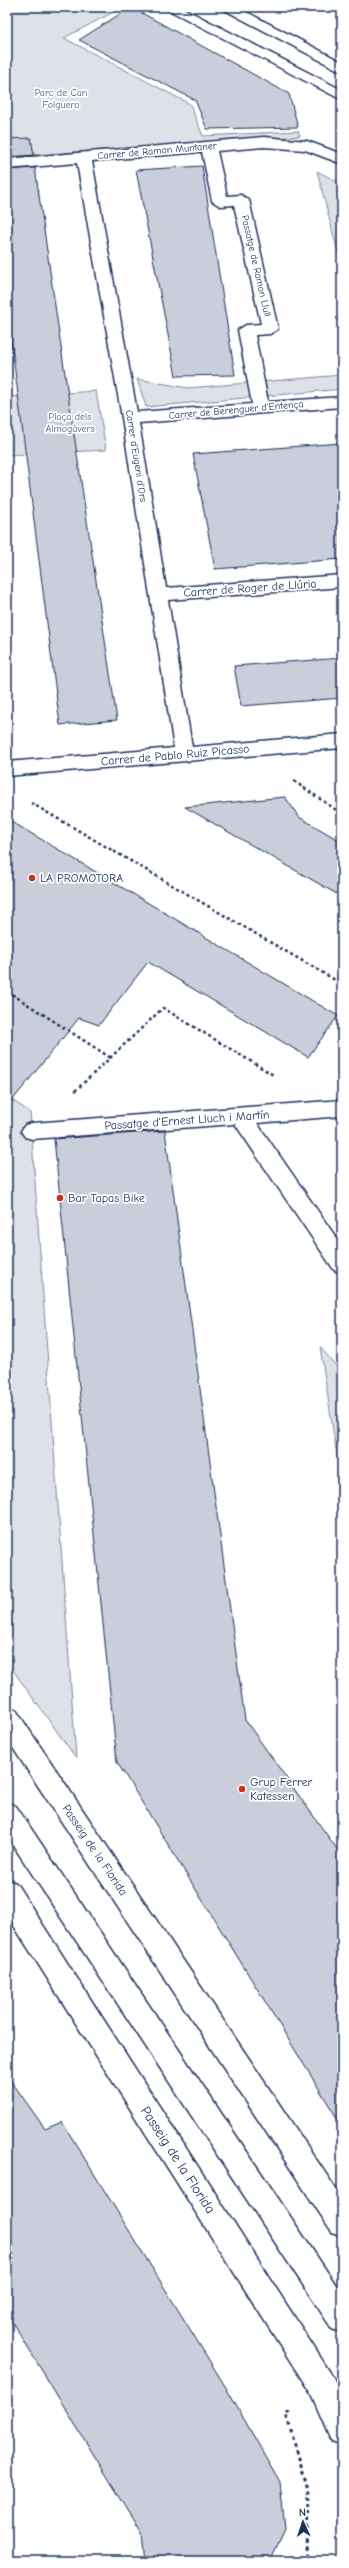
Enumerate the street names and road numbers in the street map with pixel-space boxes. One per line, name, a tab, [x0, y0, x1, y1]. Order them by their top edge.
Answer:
street label: Carrer de Ramon Muntaner	[97, 140, 217, 162]
street label: Passatge de Ramon Llull	[238, 214, 274, 318]
street label: Carrer de Berenguer d'Entença	[168, 398, 304, 422]
street label: Carrer d'Eugeni d'Ors	[123, 409, 149, 503]
street label: Carrer de Roger de Llúria	[183, 576, 317, 600]
street label: Carrer de Pablo Ruiz Picasso	[100, 742, 250, 768]
street label: Passatge d'Ernest Lluch i Martín	[104, 1107, 270, 1133]
street label: Passeig de la Florida	[59, 1802, 131, 1898]
street label: Passeig de la Florida	[137, 2103, 219, 2217]

